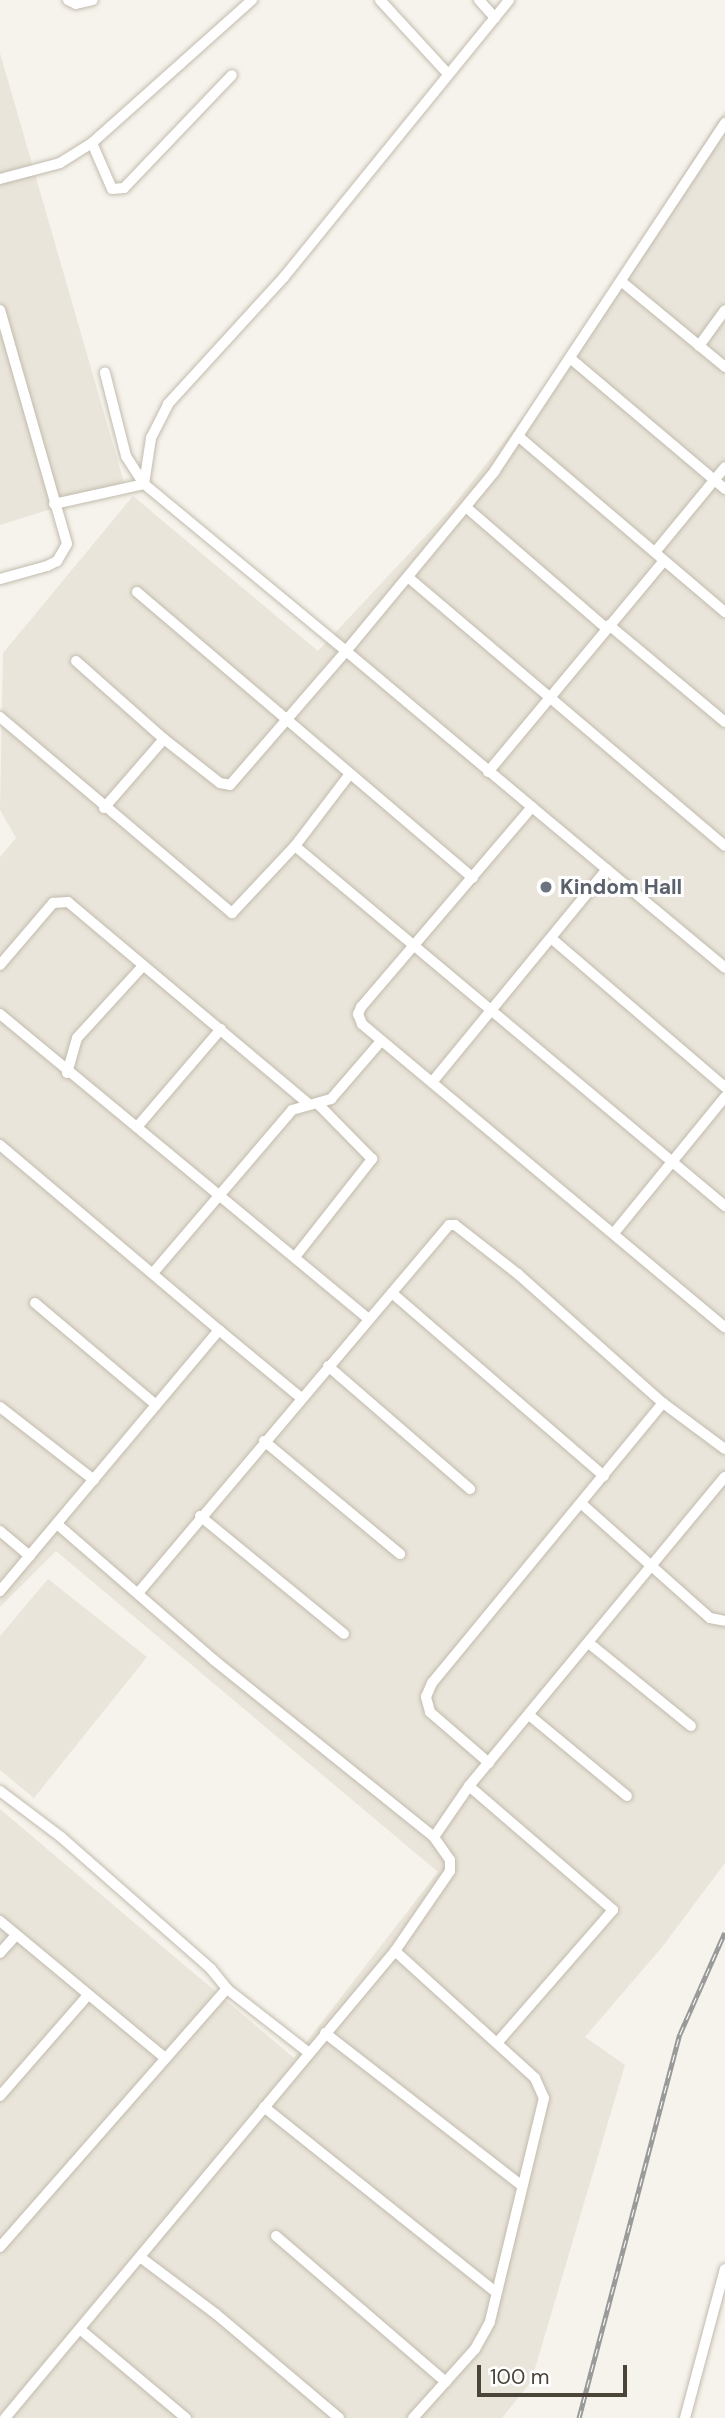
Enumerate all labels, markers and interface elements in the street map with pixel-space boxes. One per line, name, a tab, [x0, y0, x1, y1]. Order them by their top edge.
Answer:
place label: Kindom Hall	[560, 874, 682, 900]
marker: Kindom Hall	[538, 879, 554, 895]
scale bar	[480, 2352, 630, 2396]
text: 100 m	[490, 2363, 550, 2391]

